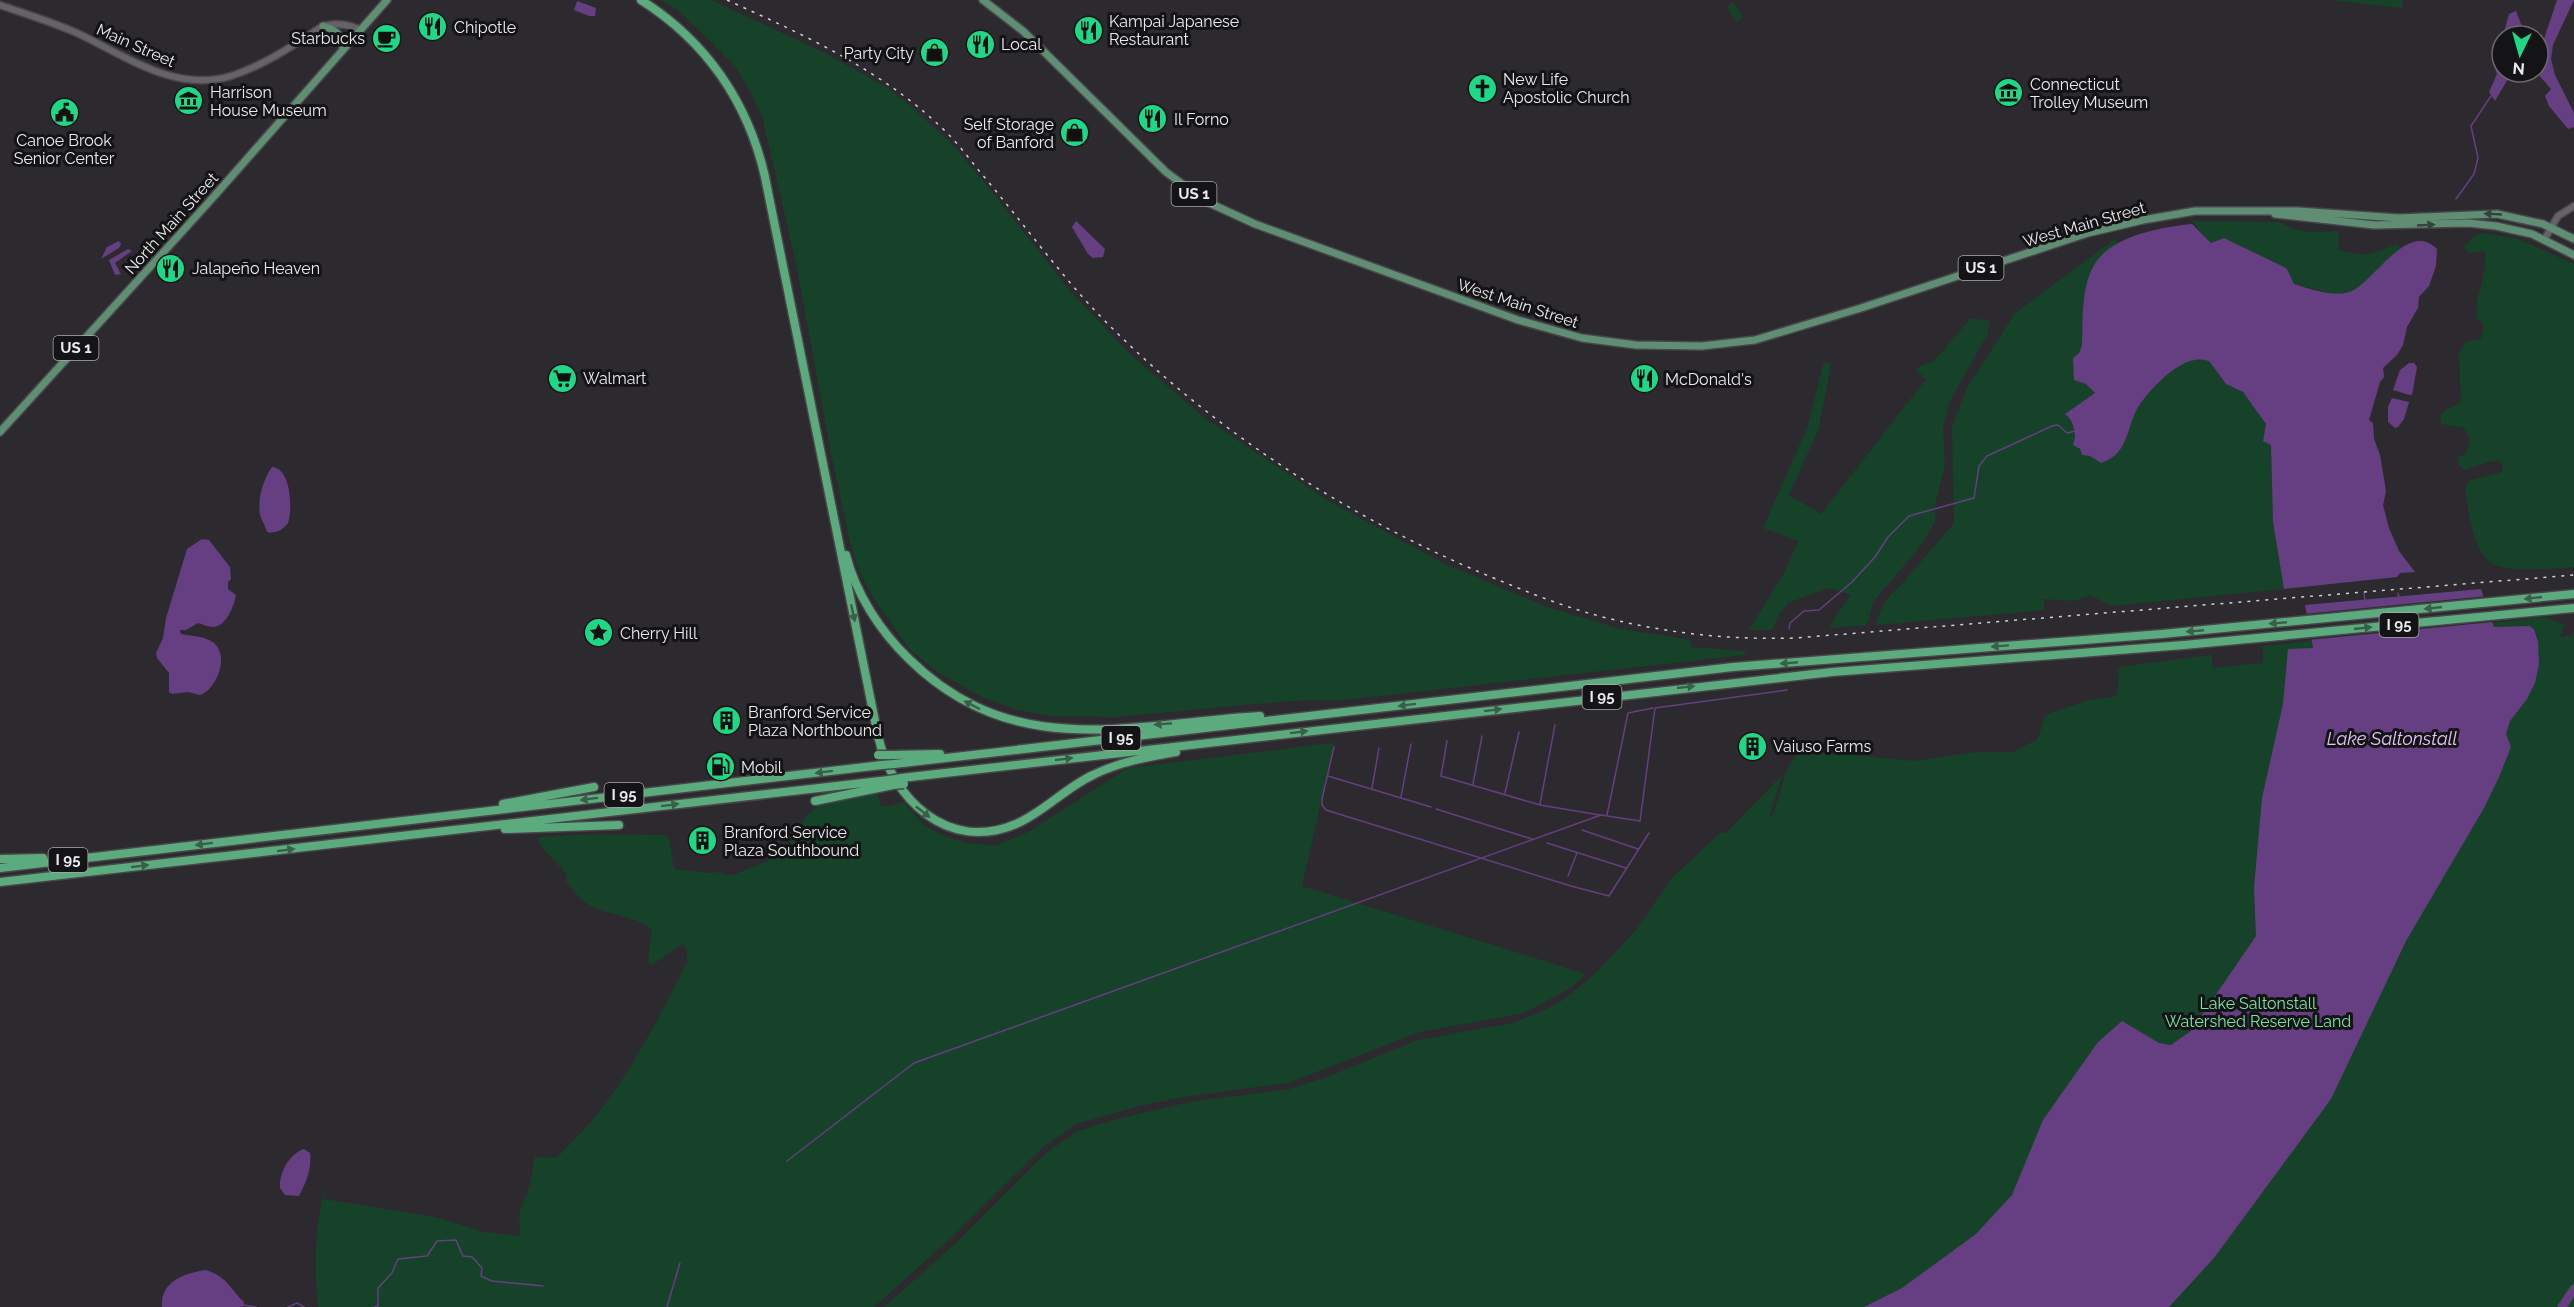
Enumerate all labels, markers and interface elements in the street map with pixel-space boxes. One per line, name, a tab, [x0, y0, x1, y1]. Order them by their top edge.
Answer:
restaurant icon: Chipotle	[417, 11, 449, 43]
place label: Kampai Japanese Restaurant	[1109, 12, 1239, 49]
restaurant icon: Kampai Japanese Restaurant	[1072, 14, 1104, 46]
place label: Chipotle	[454, 18, 516, 37]
street label: Main Street	[94, 20, 179, 71]
cafe icon: Starbucks	[370, 22, 402, 54]
north arrow	[2490, 24, 2550, 84]
restaurant icon: Local	[964, 28, 996, 60]
place label: Starbucks	[291, 29, 365, 48]
place label: Local	[1001, 35, 1042, 54]
shop icon: Party City	[919, 37, 951, 69]
place label: Party City	[844, 44, 914, 63]
text: N	[2512, 58, 2526, 78]
place label: New Life Apostolic Church	[1503, 70, 1630, 107]
church icon: New Life Apostolic Church	[1466, 72, 1498, 104]
place label: Connecticut Trolley Museum	[2030, 75, 2148, 112]
museum icon: Connecticut Trolley Museum	[1993, 77, 2025, 109]
place label: Harrison House Museum	[210, 83, 327, 120]
museum icon: Harrison House Museum	[173, 85, 205, 117]
public building icon: Canoe Brook Senior Center	[48, 96, 80, 128]
restaurant icon: Il Forno	[1137, 103, 1169, 135]
place label: Il Forno	[1174, 110, 1229, 129]
place label: Self Storage of Banford	[964, 115, 1054, 152]
shop icon: Self Storage of Banford	[1059, 117, 1091, 149]
place label: Canoe Brook Senior Center	[14, 131, 115, 168]
street label: North Main Street	[121, 168, 222, 278]
road number: US 1	[1172, 182, 1216, 206]
street label: West Main Street	[2021, 198, 2148, 251]
one-way arrow	[2483, 209, 2502, 219]
one-way arrow	[2417, 221, 2436, 230]
restaurant icon: Jalapeño Heaven	[155, 252, 187, 284]
road number: US 1	[1958, 256, 2004, 280]
place label: Jalapeño Heaven	[192, 259, 320, 278]
street label: West Main Street	[1455, 275, 1581, 332]
road number: US 1	[54, 336, 98, 360]
supermarket icon: Walmart	[546, 362, 578, 394]
restaurant icon: McDonald's	[1628, 363, 1660, 395]
place label: Walmart	[583, 369, 647, 388]
place label: McDonald's	[1665, 370, 1752, 389]
one-way arrow	[2523, 593, 2542, 603]
one-way arrow	[849, 603, 858, 622]
one-way arrow	[2424, 603, 2443, 613]
road number: I 95	[2380, 613, 2418, 637]
place icon: Cherry Hill	[583, 617, 615, 649]
one-way arrow	[2268, 618, 2287, 628]
one-way arrow	[2353, 623, 2372, 633]
place label: Cherry Hill	[620, 624, 698, 643]
one-way arrow	[2185, 626, 2204, 636]
one-way arrow	[1991, 641, 2010, 651]
one-way arrow	[1780, 658, 1799, 667]
one-way arrow	[1677, 682, 1696, 692]
road number: I 95	[1582, 685, 1622, 709]
one-way arrow	[963, 700, 980, 710]
one-way arrow	[1398, 700, 1417, 709]
place label: Branford Service Plaza Northbound	[748, 703, 882, 740]
building icon: Branford Service Plaza Northbound	[711, 705, 743, 737]
one-way arrow	[1483, 705, 1502, 714]
one-way arrow	[1153, 719, 1172, 728]
road number: I 95	[1102, 726, 1140, 750]
one-way arrow	[1290, 727, 1309, 737]
water label: Lake Saltonstall	[2327, 728, 2457, 749]
building icon: Vaiuso Farms	[1736, 730, 1768, 762]
place label: Vaiuso Farms	[1773, 737, 1871, 756]
fuel station icon: Mobil	[704, 751, 736, 783]
one-way arrow	[1054, 755, 1073, 764]
place label: Mobil	[741, 758, 783, 777]
one-way arrow	[815, 767, 834, 777]
road number: I 95	[604, 783, 644, 807]
one-way arrow	[579, 795, 598, 804]
one-way arrow	[661, 800, 680, 810]
one-way arrow	[915, 805, 931, 818]
place label: Branford Service Plaza Southbound	[724, 823, 859, 860]
building icon: Branford Service Plaza Southbound	[687, 825, 719, 857]
one-way arrow	[194, 839, 213, 849]
one-way arrow	[276, 845, 295, 854]
road number: I 95	[48, 848, 88, 872]
one-way arrow	[130, 862, 149, 871]
park label: Lake Saltonstall Watershed Reserve Land	[2165, 994, 2351, 1031]

